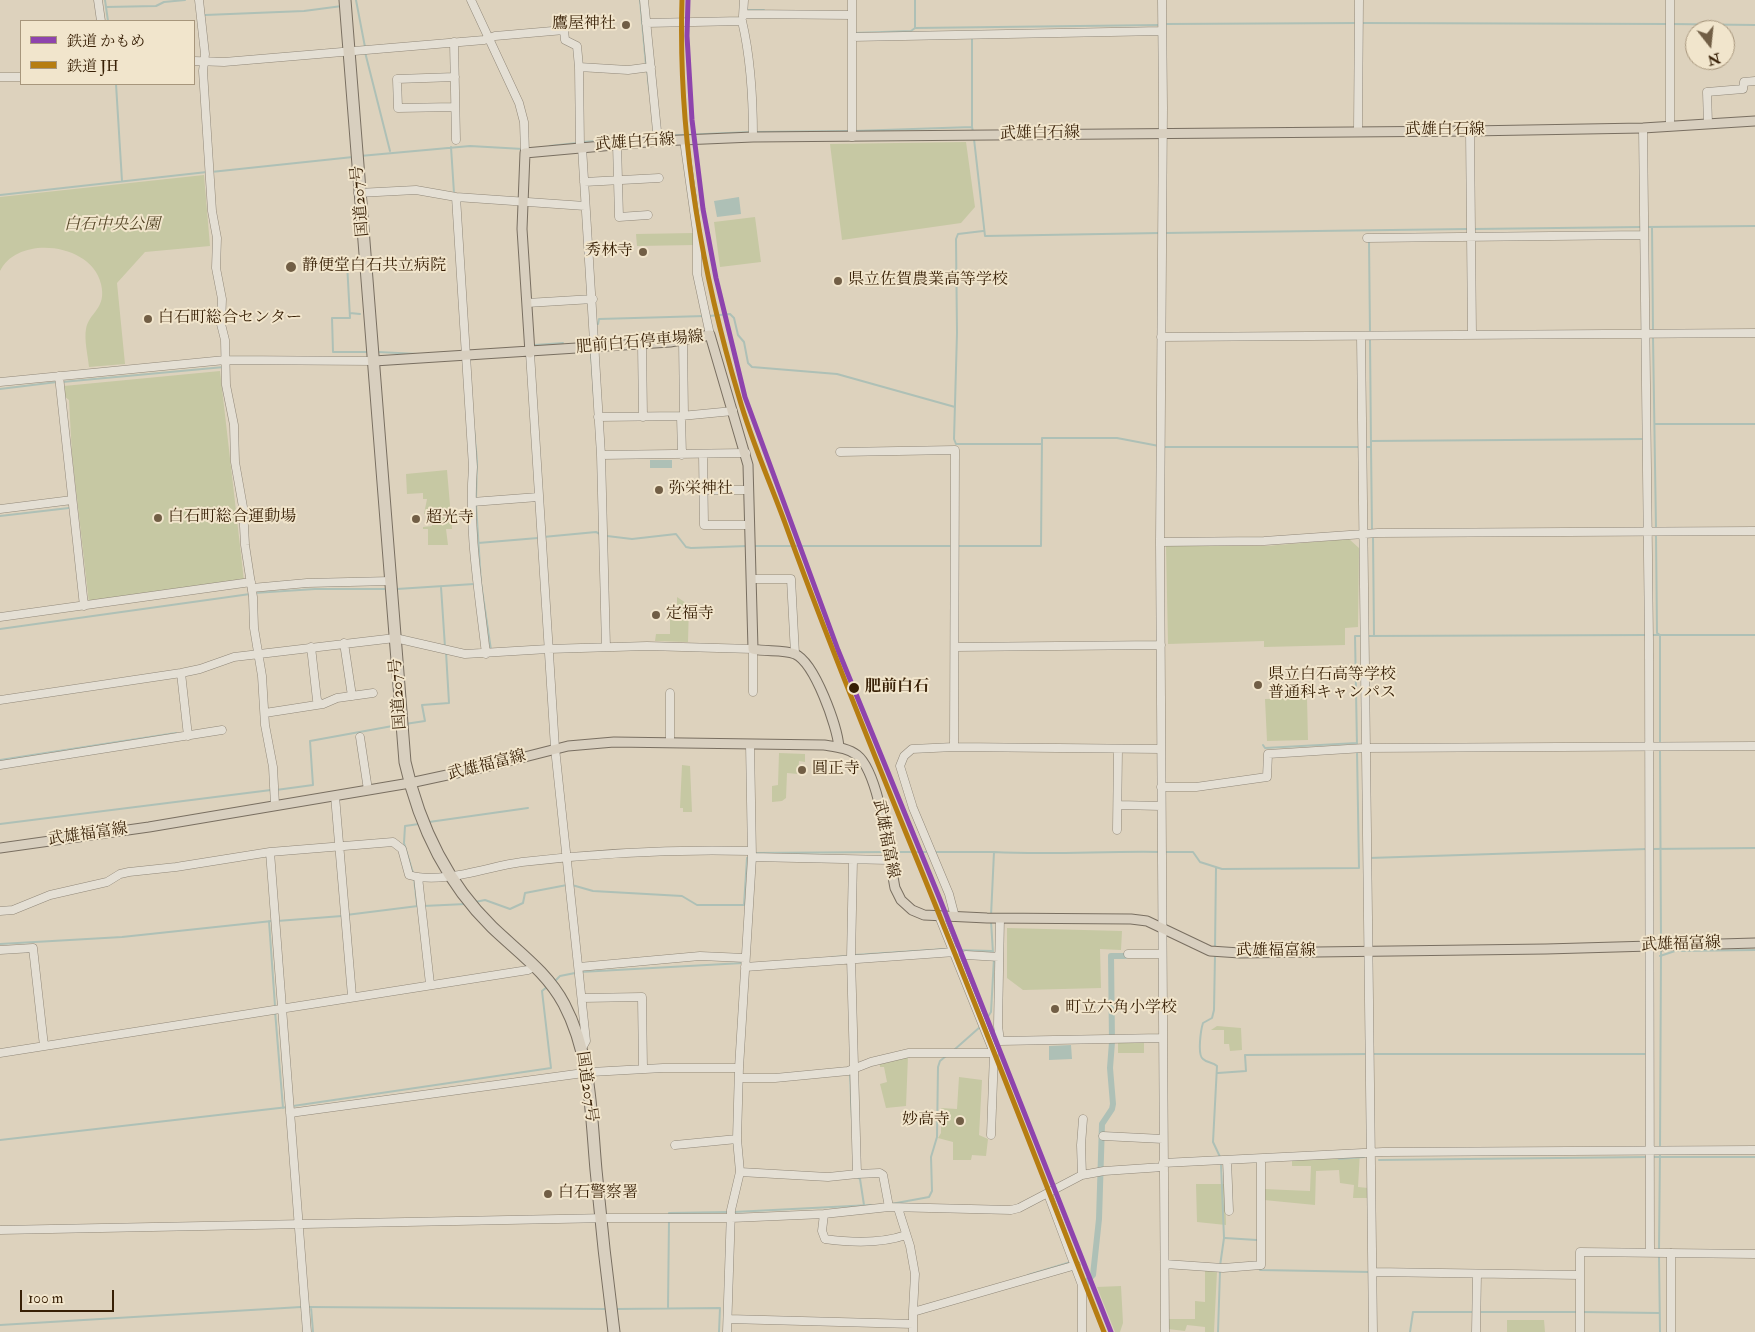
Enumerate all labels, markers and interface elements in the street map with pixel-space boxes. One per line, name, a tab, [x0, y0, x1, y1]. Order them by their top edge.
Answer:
place label: 鷹屋神社	[552, 15, 616, 35]
marker: 鷹屋神社	[620, 19, 632, 31]
legend	[20, 20, 195, 85]
north arrow	[1685, 20, 1735, 70]
text: 鉄道 かもめ	[67, 32, 145, 51]
text: N	[1706, 49, 1722, 69]
text: 鉄道 JH	[67, 57, 119, 76]
street label: 武雄白石線	[1405, 121, 1485, 141]
street label: 武雄白石線	[1000, 124, 1080, 144]
street label: 武雄白石線	[594, 131, 676, 155]
street label: 国道207号	[348, 164, 374, 238]
park label: 白石中央公園	[64, 216, 160, 236]
place label: 秀林寺	[585, 242, 633, 262]
marker: 秀林寺	[637, 246, 649, 258]
place label: 静便堂白石共立病院	[302, 257, 446, 277]
marker: 静便堂白石共立病院	[284, 260, 298, 274]
place label: 県立佐賀農業高等学校	[848, 271, 1008, 291]
marker: 県立佐賀農業高等学校	[832, 275, 844, 287]
place label: 白石町総合センター	[158, 309, 302, 329]
marker: 白石町総合センター	[142, 313, 154, 325]
street label: 肥前白石停車場線	[575, 328, 705, 358]
place label: 弥栄神社	[669, 480, 733, 500]
marker: 弥栄神社	[653, 484, 665, 496]
place label: 白石町総合運動場	[168, 508, 296, 528]
place label: 超光寺	[426, 509, 474, 529]
marker: 白石町総合運動場	[152, 512, 164, 524]
marker: 超光寺	[410, 513, 422, 525]
place label: 定福寺	[666, 605, 714, 625]
marker: 定福寺	[650, 609, 662, 621]
street label: 国道207号	[387, 658, 411, 730]
place label: 県立白石高等学校 普通科キャンパス	[1268, 666, 1396, 704]
place label: 肥前白石	[865, 678, 929, 698]
marker: 県立白石高等学校 普通科キャンパス	[1252, 679, 1264, 691]
marker: 肥前白石	[847, 681, 861, 695]
street label: 武雄福富線	[446, 747, 528, 785]
place label: 圓正寺	[812, 760, 860, 780]
marker: 圓正寺	[796, 764, 808, 776]
street label: 武雄福富線	[868, 798, 902, 880]
street label: 武雄福富線	[47, 820, 129, 850]
street label: 武雄福富線	[1641, 934, 1721, 956]
street label: 武雄福富線	[1236, 942, 1316, 962]
place label: 町立六角小学校	[1065, 999, 1177, 1019]
marker: 町立六角小学校	[1049, 1003, 1061, 1015]
street label: 国道207号	[572, 1050, 600, 1124]
place label: 妙高寺	[902, 1111, 950, 1131]
marker: 妙高寺	[954, 1115, 966, 1127]
place label: 白石警察署	[558, 1184, 638, 1204]
marker: 白石警察署	[542, 1188, 554, 1200]
scale bar	[22, 1280, 116, 1312]
text: 100 m	[28, 1289, 63, 1308]

